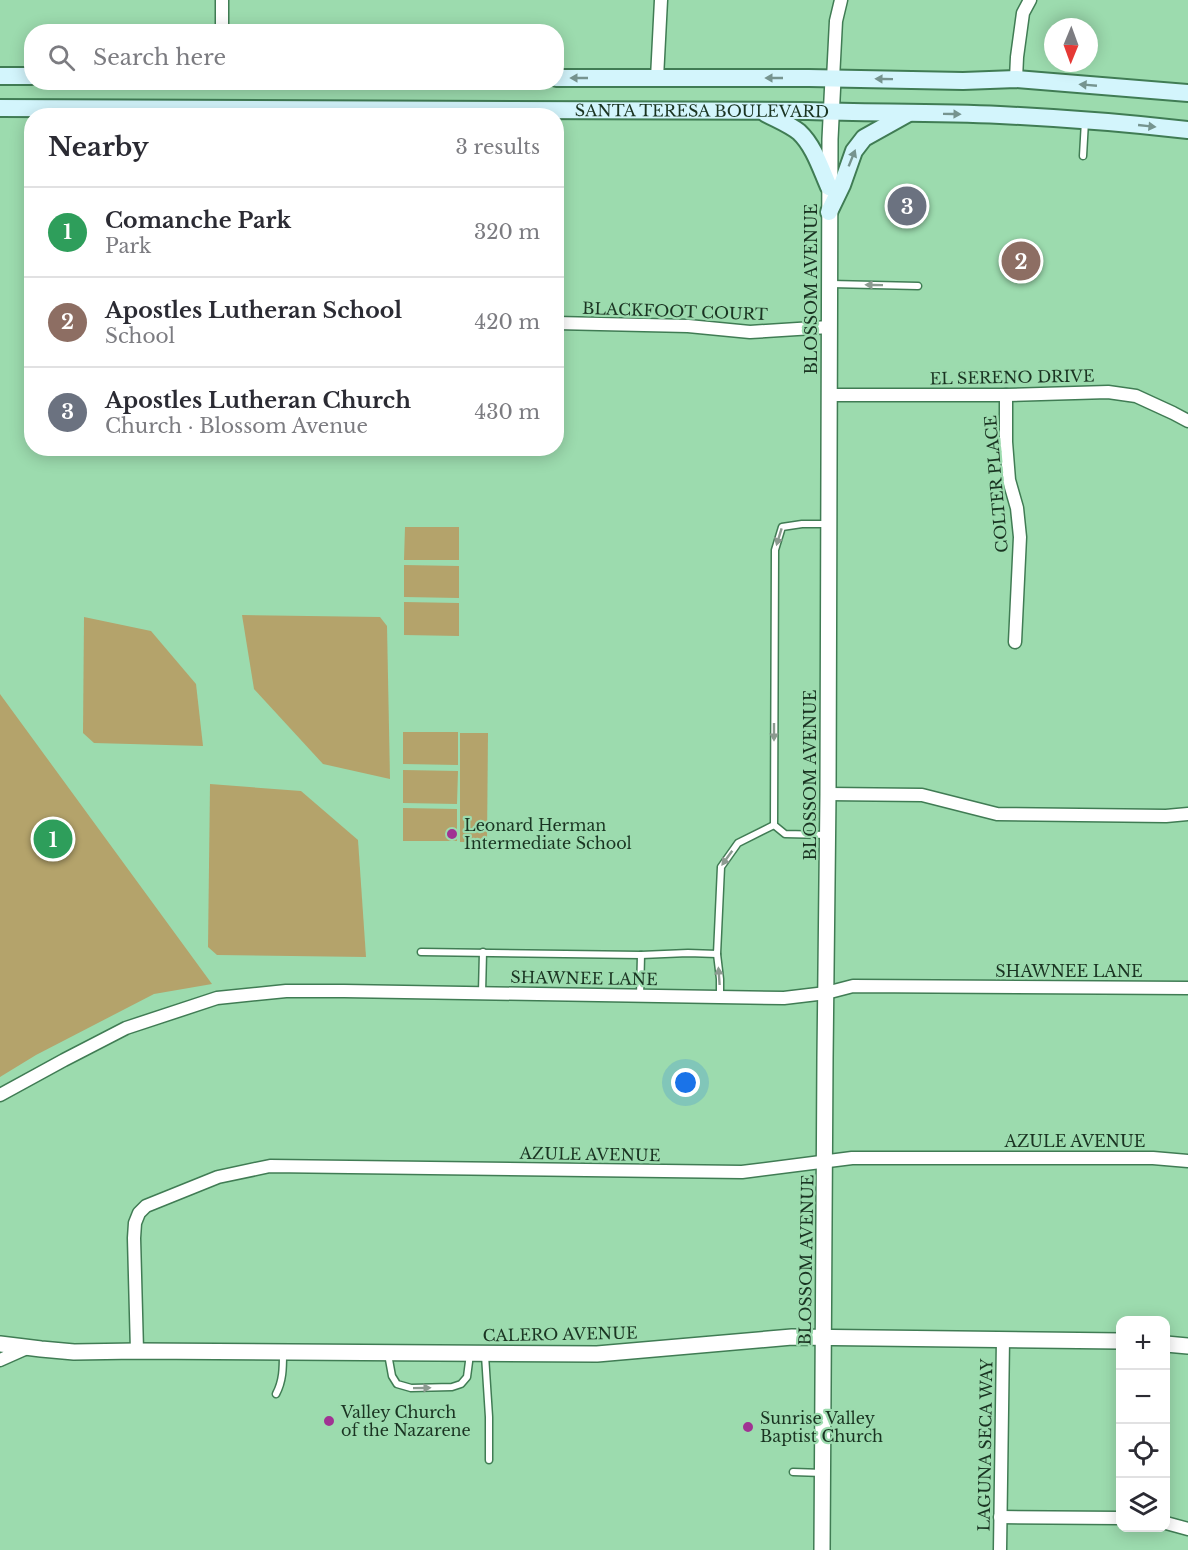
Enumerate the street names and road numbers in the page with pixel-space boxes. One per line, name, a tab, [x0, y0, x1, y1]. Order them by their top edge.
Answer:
street label: SANTA TERESA BOULEVARD	[575, 100, 829, 122]
street label: BLOSSOM AVENUE	[801, 204, 821, 374]
street label: BLACKFOOT COURT	[582, 298, 768, 324]
street label: EL SERENO DRIVE	[929, 366, 1095, 388]
street label: COLTER PLACE	[980, 414, 1012, 554]
street label: BLOSSOM AVENUE	[800, 690, 820, 860]
street label: SHAWNEE LANE	[995, 961, 1143, 981]
street label: SHAWNEE LANE	[510, 967, 658, 989]
street label: AZULE AVENUE	[1004, 1131, 1145, 1151]
street label: AZULE AVENUE	[518, 1143, 661, 1165]
street label: BLOSSOM AVENUE	[795, 1174, 817, 1346]
street label: CALERO AVENUE	[482, 1323, 638, 1345]
street label: LAGUNA SECA WAY	[973, 1358, 997, 1532]

